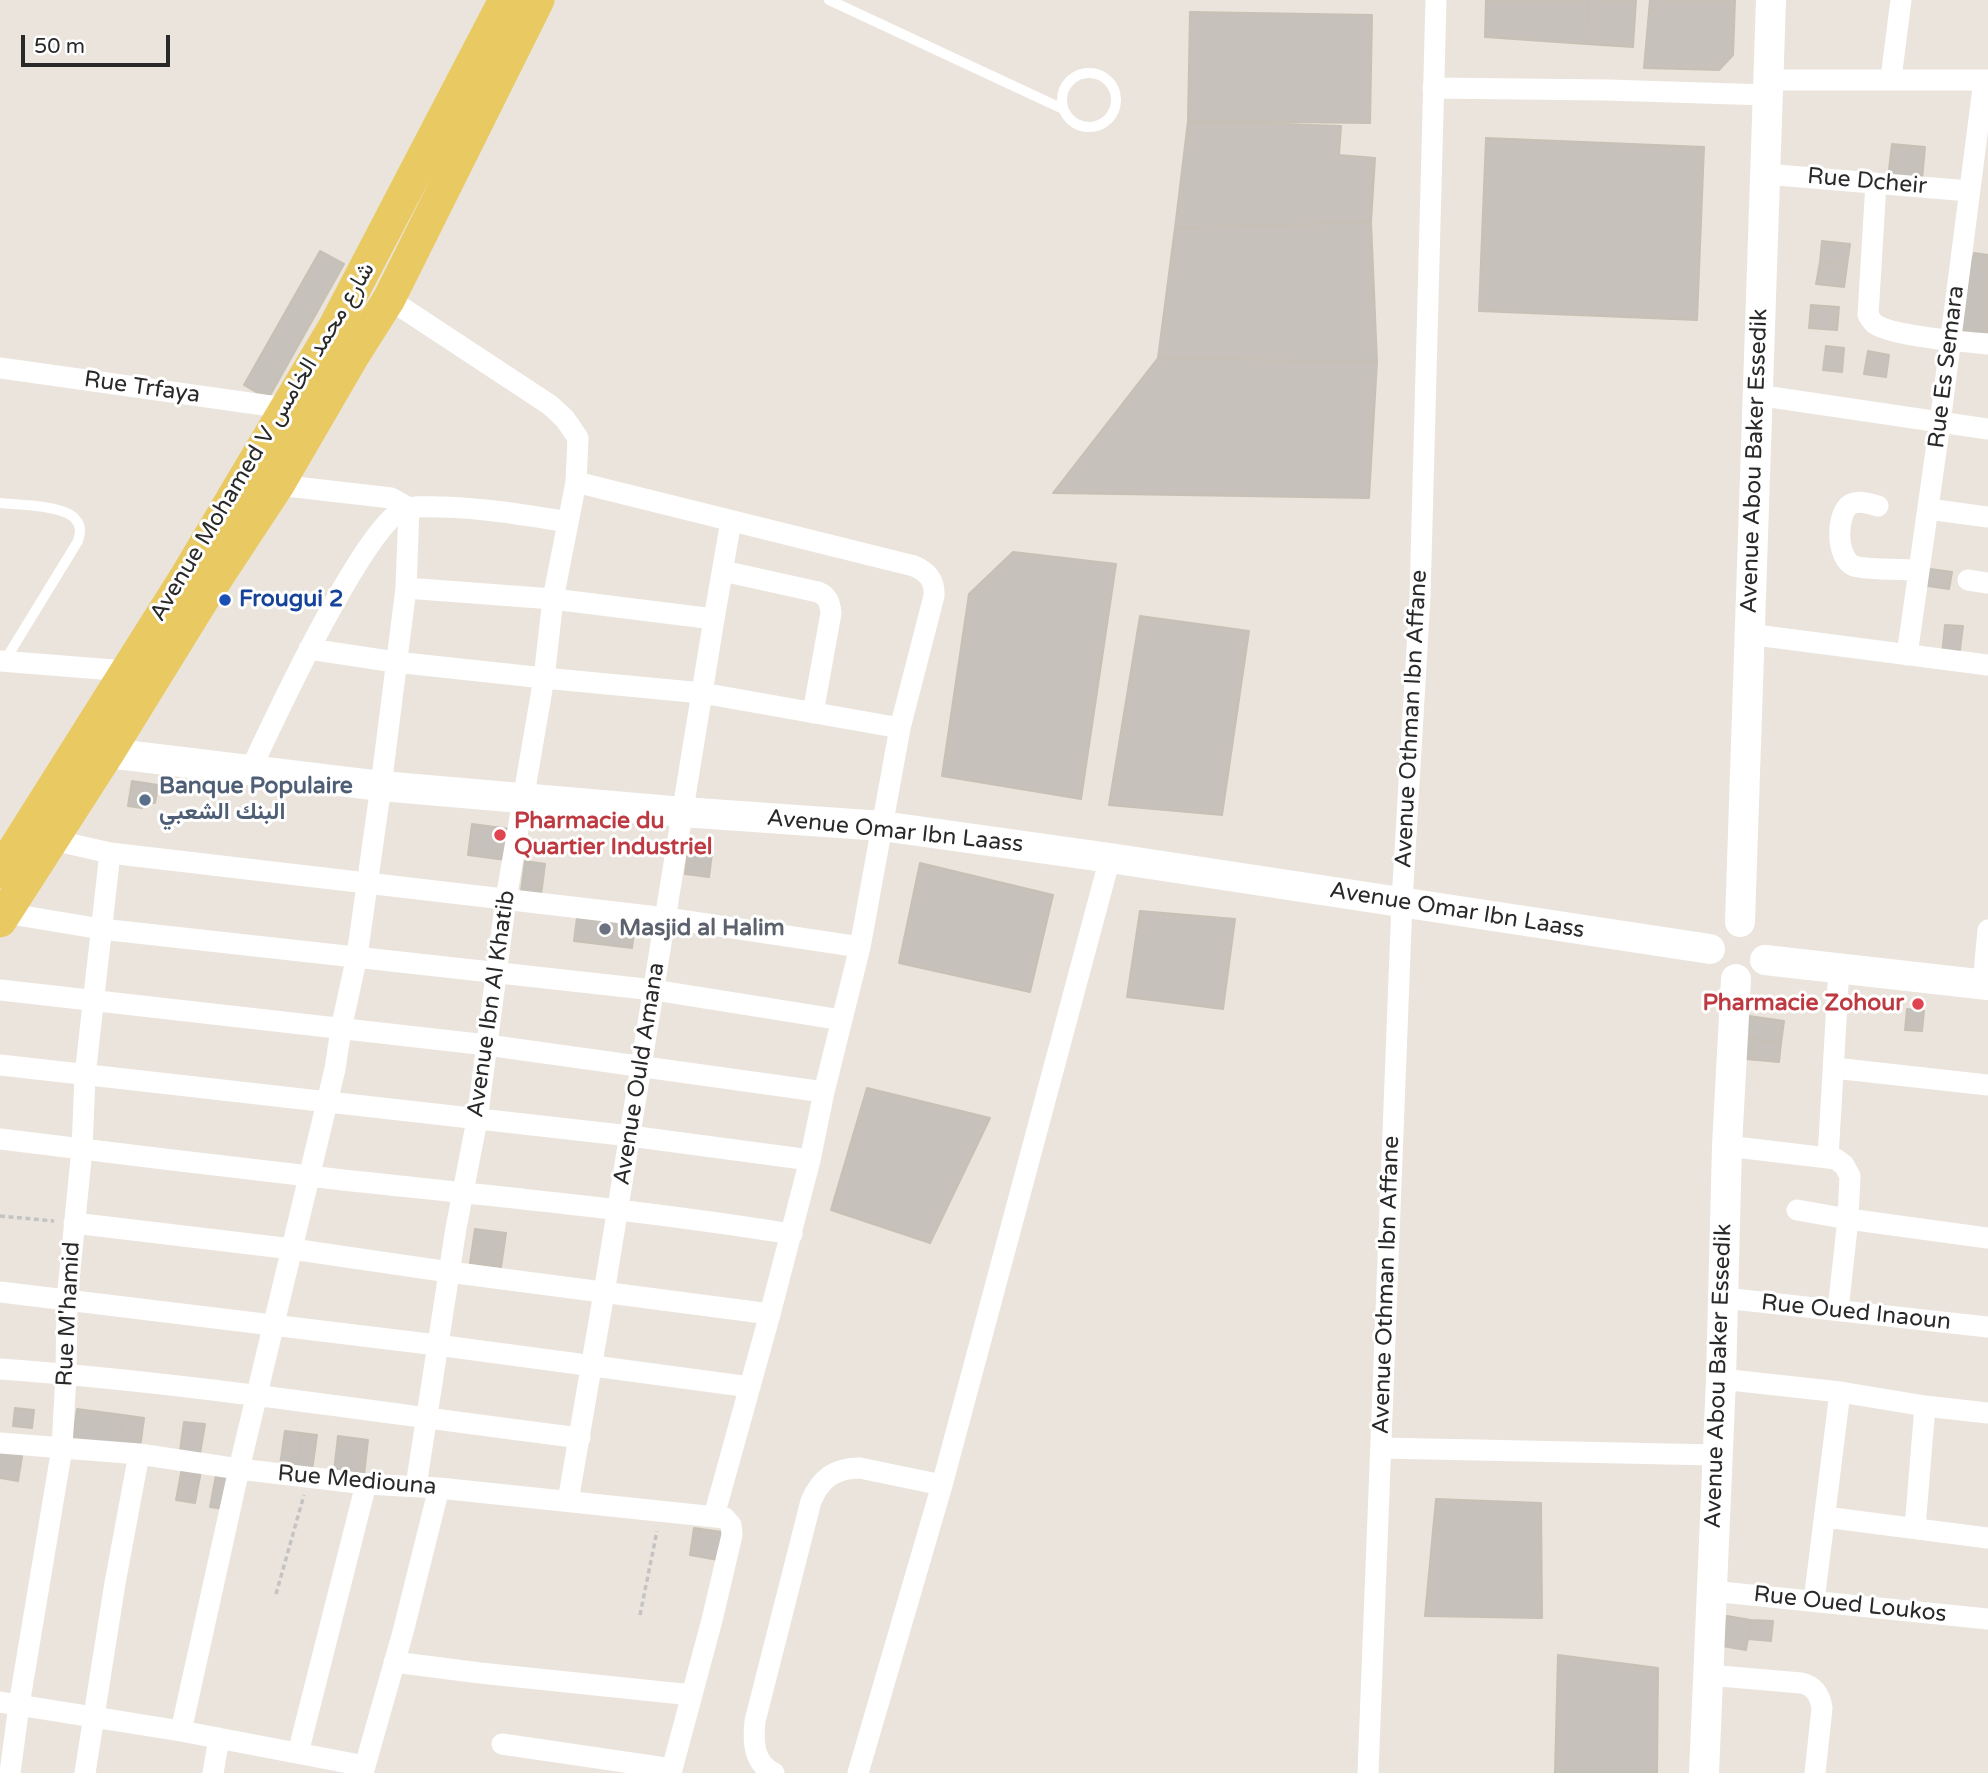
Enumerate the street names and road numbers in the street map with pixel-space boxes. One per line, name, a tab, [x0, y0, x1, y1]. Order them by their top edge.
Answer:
street label: Rue Dcheir	[1806, 163, 1928, 201]
street label: Avenue Mohamed V شارع محمد الخامس	[145, 258, 381, 626]
street label: Rue Es Semara	[1923, 284, 1971, 450]
street label: Avenue Abou Baker Essedik	[1736, 308, 1774, 614]
street label: Rue Trfaya	[82, 366, 202, 410]
street label: Avenue Othman Ibn Affane	[1390, 569, 1434, 869]
street label: Avenue Omar Ibn Laass	[765, 805, 1025, 859]
street label: Avenue Omar Ibn Laass	[1328, 877, 1586, 945]
street label: Avenue Ibn Al Khatib	[462, 889, 522, 1119]
street label: Avenue Ould Amana	[609, 961, 671, 1187]
street label: Avenue Othman Ibn Affane	[1368, 1135, 1406, 1435]
street label: Avenue Abou Baker Essedik	[1700, 1223, 1738, 1529]
street label: Rue M'hamid	[51, 1241, 87, 1387]
street label: Rue Oued Inaoun	[1760, 1289, 1952, 1337]
street label: Rue Mediouna	[276, 1460, 438, 1502]
street label: Rue Oued Loukos	[1752, 1581, 1948, 1629]

